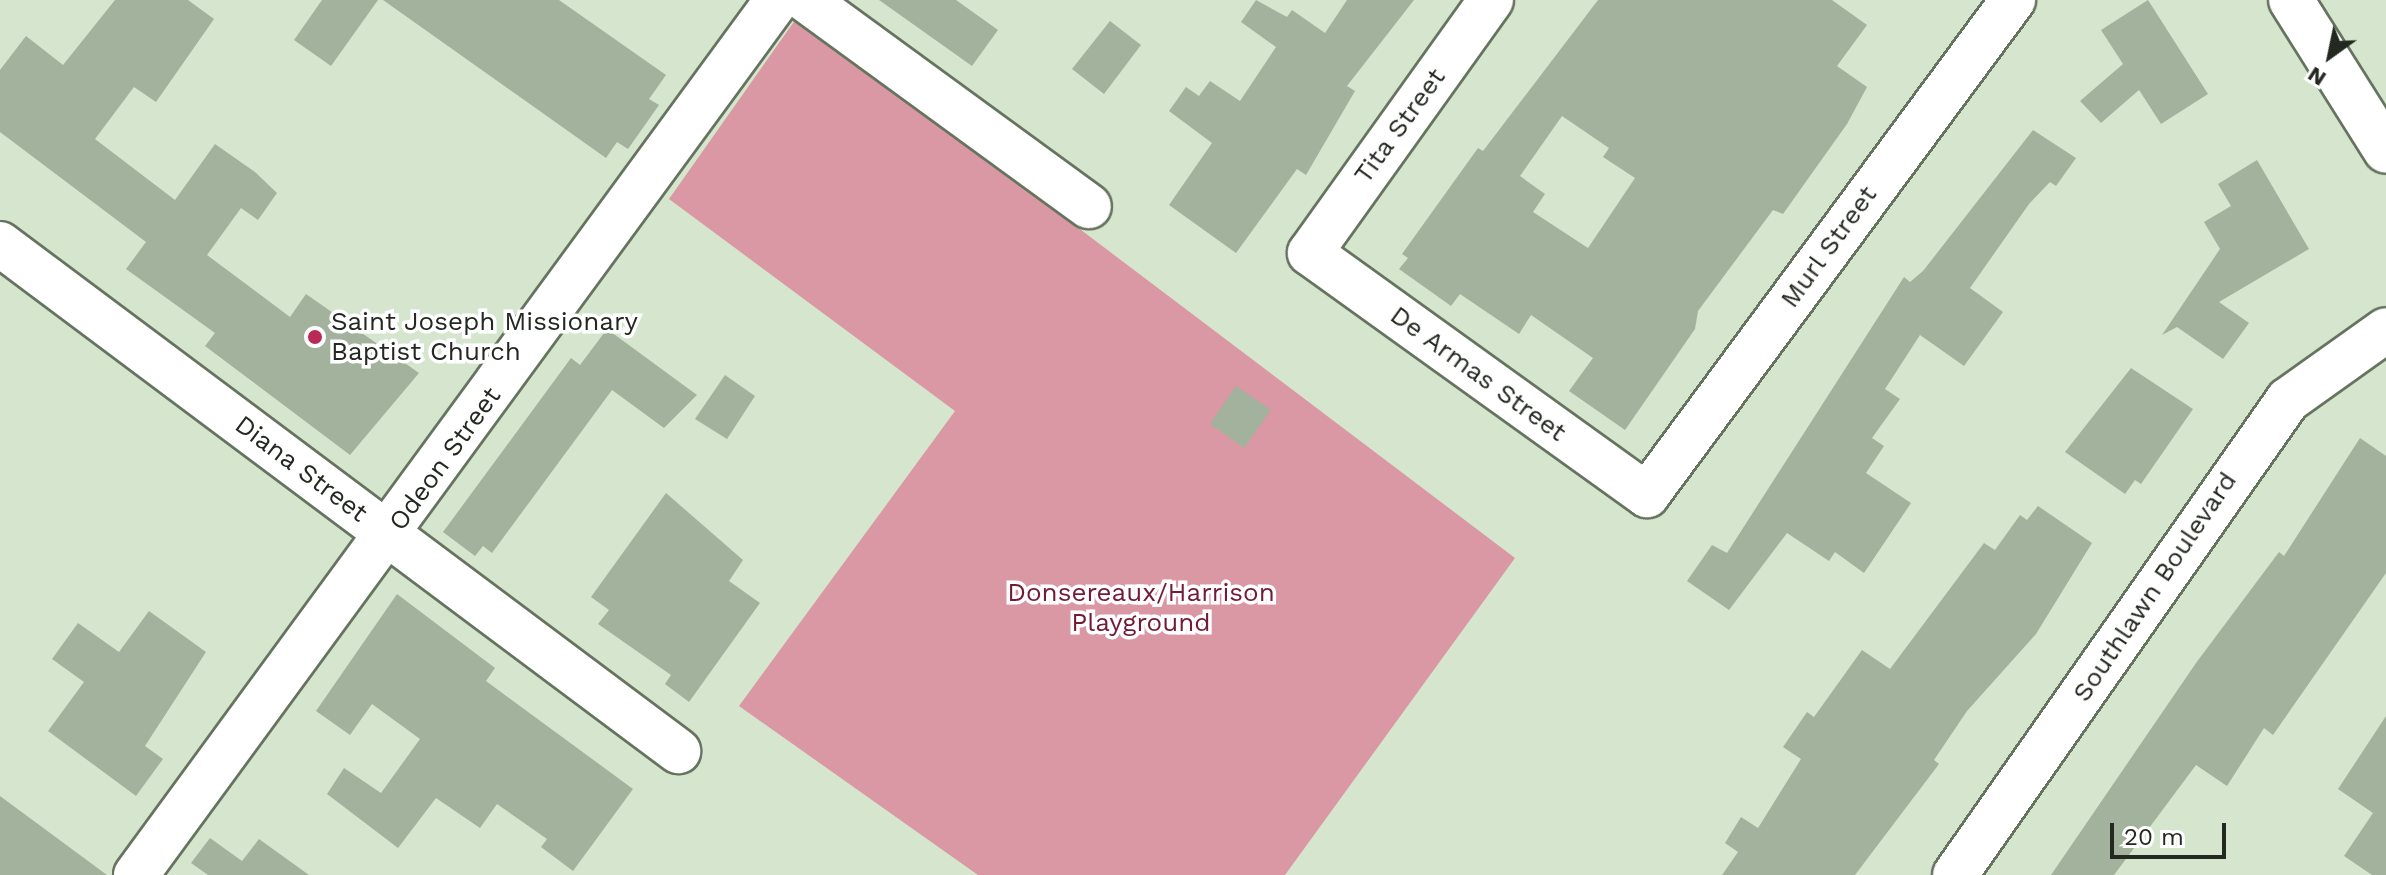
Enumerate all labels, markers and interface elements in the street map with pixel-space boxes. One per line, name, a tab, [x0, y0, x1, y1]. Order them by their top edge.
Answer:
north arrow	[2290, 16, 2370, 96]
street label: Tita Street	[1348, 62, 1452, 190]
text: N	[2303, 62, 2330, 91]
street label: Murl Street	[1774, 180, 1884, 314]
street label: De Armas Street	[1384, 299, 1572, 449]
place label: Saint Joseph Missionary Baptist Church	[331, 306, 639, 368]
marker: Saint Joseph Missionary Baptist Church	[306, 328, 324, 346]
street label: Odeon Street	[383, 381, 507, 537]
street label: Diana Street	[228, 409, 374, 529]
street label: Southlawn Boulevard	[2067, 466, 2243, 708]
park label: Donsereaux/Harrison Playground	[1007, 577, 1275, 638]
scale bar	[2114, 807, 2230, 857]
text: 20 m	[2124, 823, 2184, 851]

